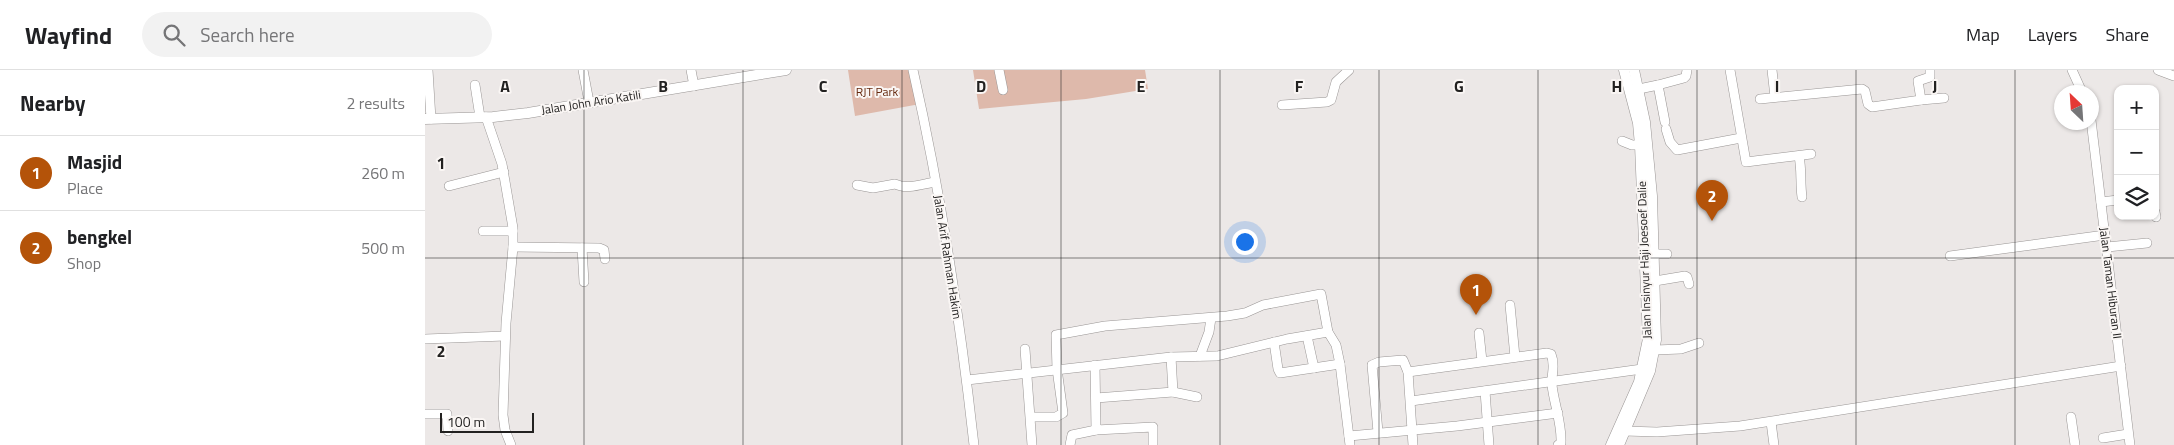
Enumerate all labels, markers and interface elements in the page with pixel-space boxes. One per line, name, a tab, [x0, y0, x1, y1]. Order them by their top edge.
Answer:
search box	[142, 12, 492, 57]
text: Wayfind	[25, 17, 112, 53]
text: Search here	[200, 20, 295, 49]
icon: search	[160, 21, 188, 49]
text: Map	[1966, 21, 2000, 48]
text: Layers	[2028, 21, 2077, 48]
text: Share	[2105, 21, 2149, 48]
text: A	[500, 74, 510, 98]
text: B	[658, 74, 668, 98]
text: C	[819, 74, 828, 98]
text: D	[976, 74, 986, 98]
text: E	[1137, 74, 1146, 98]
text: F	[1295, 74, 1304, 98]
text: G	[1454, 74, 1464, 98]
text: H	[1612, 74, 1622, 98]
text: I	[1775, 74, 1779, 98]
text: J	[1933, 74, 1937, 98]
park label: RJT Park	[856, 82, 899, 101]
street label: Jalan John Ario Katili	[540, 85, 642, 119]
north arrow	[2054, 85, 2099, 130]
map controls	[2114, 85, 2159, 220]
button: +	[2114, 85, 2159, 130]
text: Nearby	[20, 87, 85, 119]
text: 2 results	[346, 91, 405, 115]
button: −	[2114, 130, 2159, 175]
text: Masjid	[67, 147, 122, 176]
text: 1	[437, 151, 445, 175]
text: 1	[32, 161, 40, 185]
text: 260 m	[361, 161, 405, 185]
button: layers	[2114, 175, 2159, 220]
text: Place	[67, 176, 103, 200]
pin: 2	[1696, 180, 1728, 221]
street label: Jalan Insinyur Haji Joesoef Dalie	[1632, 181, 1656, 339]
street label: Jalan Arif Rahman Hakim	[929, 194, 967, 320]
text: bengkel	[67, 222, 132, 251]
street label: Jalan Taman Hiburan II	[2095, 226, 2127, 340]
your location	[1232, 229, 1258, 255]
text: 2	[32, 236, 40, 260]
text: 500 m	[361, 236, 405, 260]
text: Shop	[67, 251, 101, 275]
pin: 1	[1460, 274, 1492, 315]
text: 2	[437, 339, 445, 363]
scale bar	[440, 410, 534, 433]
text: 100 m	[447, 411, 485, 432]

